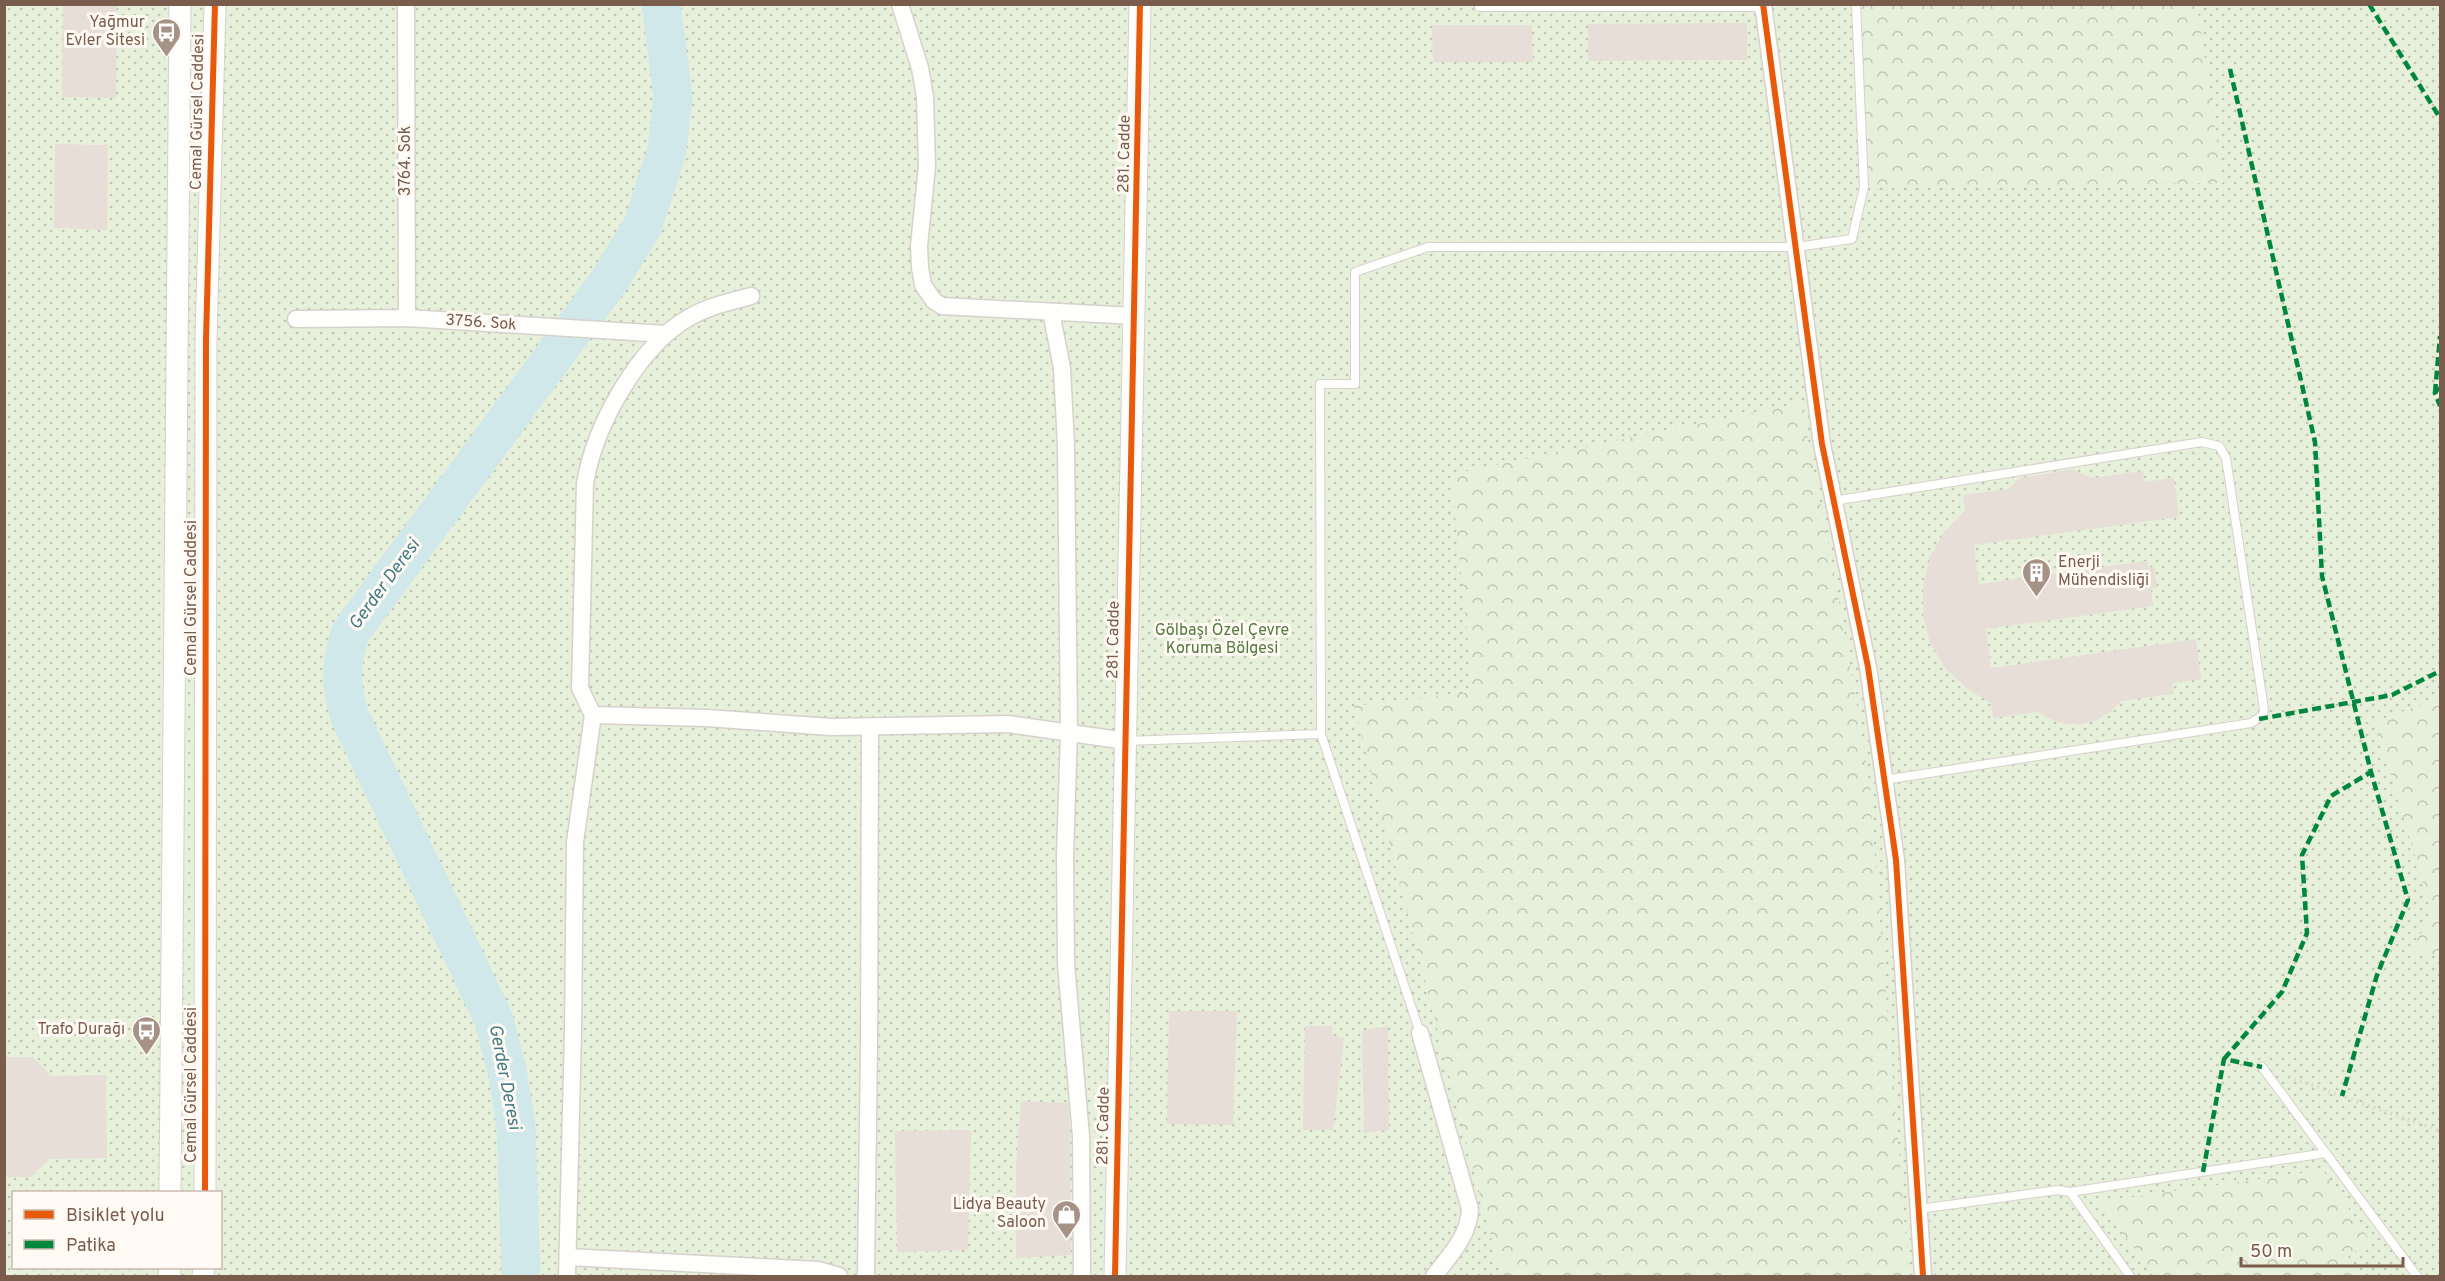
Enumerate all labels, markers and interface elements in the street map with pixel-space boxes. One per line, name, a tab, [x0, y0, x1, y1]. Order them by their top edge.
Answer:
place label: Yağmur Evler Sitesi	[66, 13, 145, 51]
bus stop icon: Yağmur Evler Sitesi	[150, 16, 182, 58]
street label: Cemal Gürsel Caddesi	[187, 34, 209, 190]
street label: 281. Cadde	[1114, 115, 1136, 193]
street label: 3764. Sok	[396, 126, 416, 196]
street label: 3756. Sok	[445, 311, 517, 335]
street label: Cemal Gürsel Caddesi	[182, 520, 202, 676]
water label: Gerder Deresi	[344, 534, 427, 635]
place label: Enerji Mühendisliği	[2058, 553, 2149, 591]
building icon: Enerji Mühendisliği	[2021, 556, 2053, 598]
street label: 281. Cadde	[1103, 601, 1125, 679]
park label: Gölbaşı Özel Çevre Koruma Bölgesi	[1155, 619, 1289, 659]
street label: Cemal Gürsel Caddesi	[182, 1007, 202, 1163]
bus stop icon: Trafo Durağı	[130, 1014, 162, 1056]
place label: Trafo Durağı	[37, 1020, 125, 1040]
water label: Gerder Deresi	[483, 1022, 526, 1133]
street label: 281. Cadde	[1093, 1087, 1115, 1165]
legend	[12, 1191, 222, 1269]
place label: Lidya Beauty Saloon	[953, 1195, 1046, 1233]
shop icon: Lidya Beauty Saloon	[1051, 1198, 1083, 1240]
text: Bisiklet yolu	[66, 1205, 165, 1228]
scale bar	[2241, 1230, 2403, 1268]
text: Patika	[66, 1235, 116, 1258]
text: 50 m	[2250, 1241, 2292, 1264]

